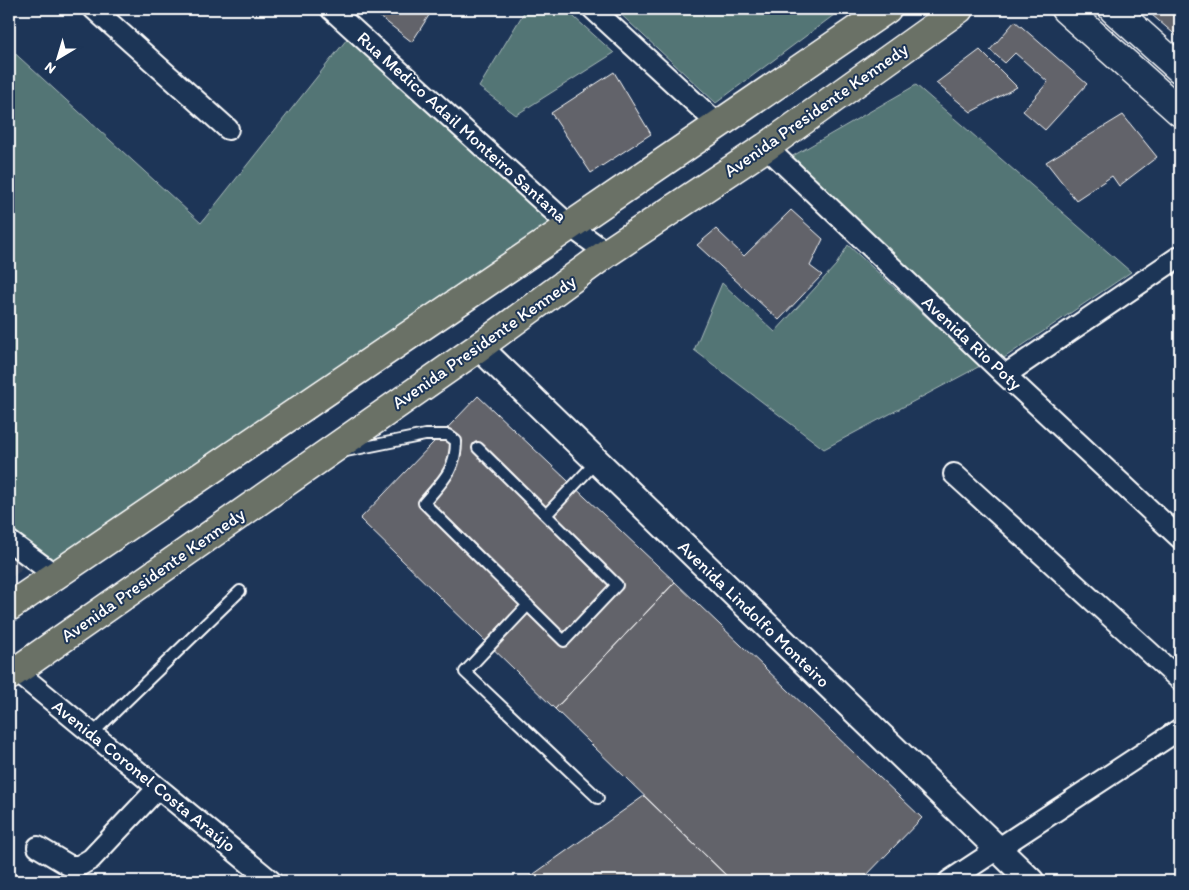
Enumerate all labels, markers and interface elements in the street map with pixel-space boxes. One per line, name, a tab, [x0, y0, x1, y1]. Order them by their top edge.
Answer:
street label: Rua Medico Adail Monteiro Santana	[353, 27, 572, 227]
north arrow	[32, 32, 82, 82]
street label: Avenida Presidente Kennedy	[720, 38, 913, 182]
text: N	[41, 58, 59, 77]
street label: Avenida Presidente Kennedy	[388, 270, 581, 414]
street label: Avenida Rio Poty	[917, 291, 1027, 395]
street label: Avenida Presidente Kennedy	[57, 503, 250, 647]
street label: Avenida Lindolfo Monteiro	[674, 536, 834, 692]
street label: Avenida Coronel Costa Araújo	[48, 695, 240, 857]

